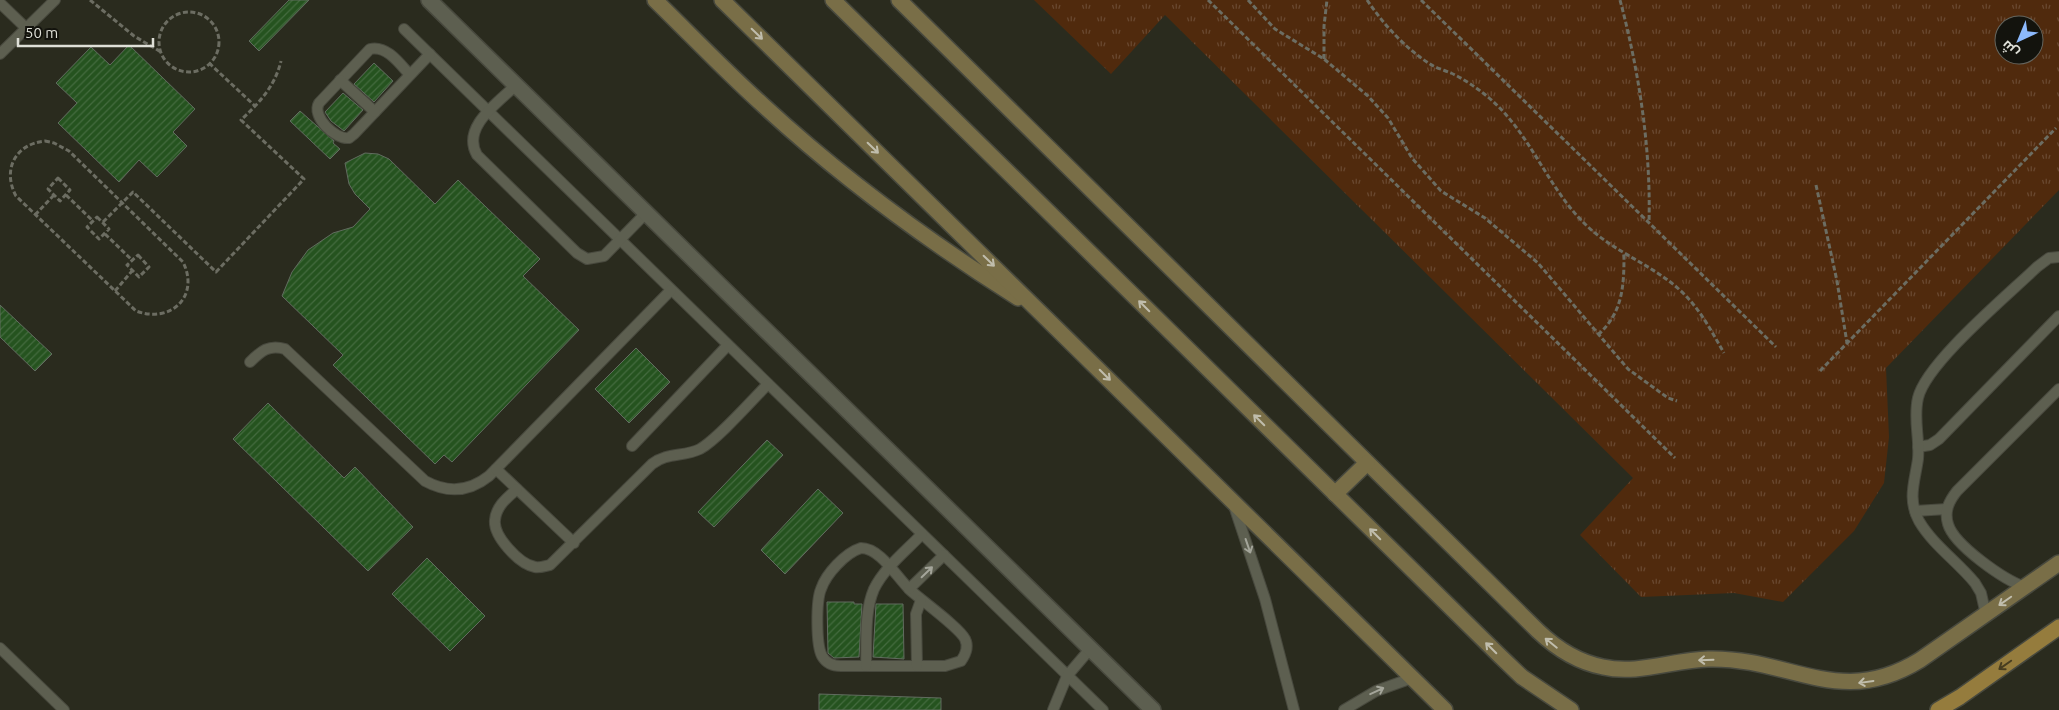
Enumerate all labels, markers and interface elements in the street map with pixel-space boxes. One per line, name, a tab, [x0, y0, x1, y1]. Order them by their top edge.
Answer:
scale bar	[18, 15, 152, 47]
north arrow	[1994, 15, 2044, 65]
text: 50 m	[25, 24, 58, 41]
one-way arrow	[751, 28, 763, 40]
text: ش	[1998, 37, 2023, 61]
one-way arrow	[867, 142, 879, 154]
one-way arrow	[983, 255, 995, 267]
one-way arrow	[1137, 300, 1150, 312]
one-way arrow	[1099, 369, 1111, 381]
one-way arrow	[1253, 414, 1266, 426]
one-way arrow	[1369, 528, 1382, 540]
one-way arrow	[1244, 538, 1253, 554]
one-way arrow	[920, 566, 933, 578]
one-way arrow	[1998, 596, 2012, 606]
one-way arrow	[1545, 637, 1558, 648]
one-way arrow	[1485, 642, 1497, 654]
one-way arrow	[1698, 655, 1714, 665]
one-way arrow	[1998, 660, 2012, 670]
one-way arrow	[1858, 677, 1874, 687]
one-way arrow	[1369, 686, 1384, 696]

